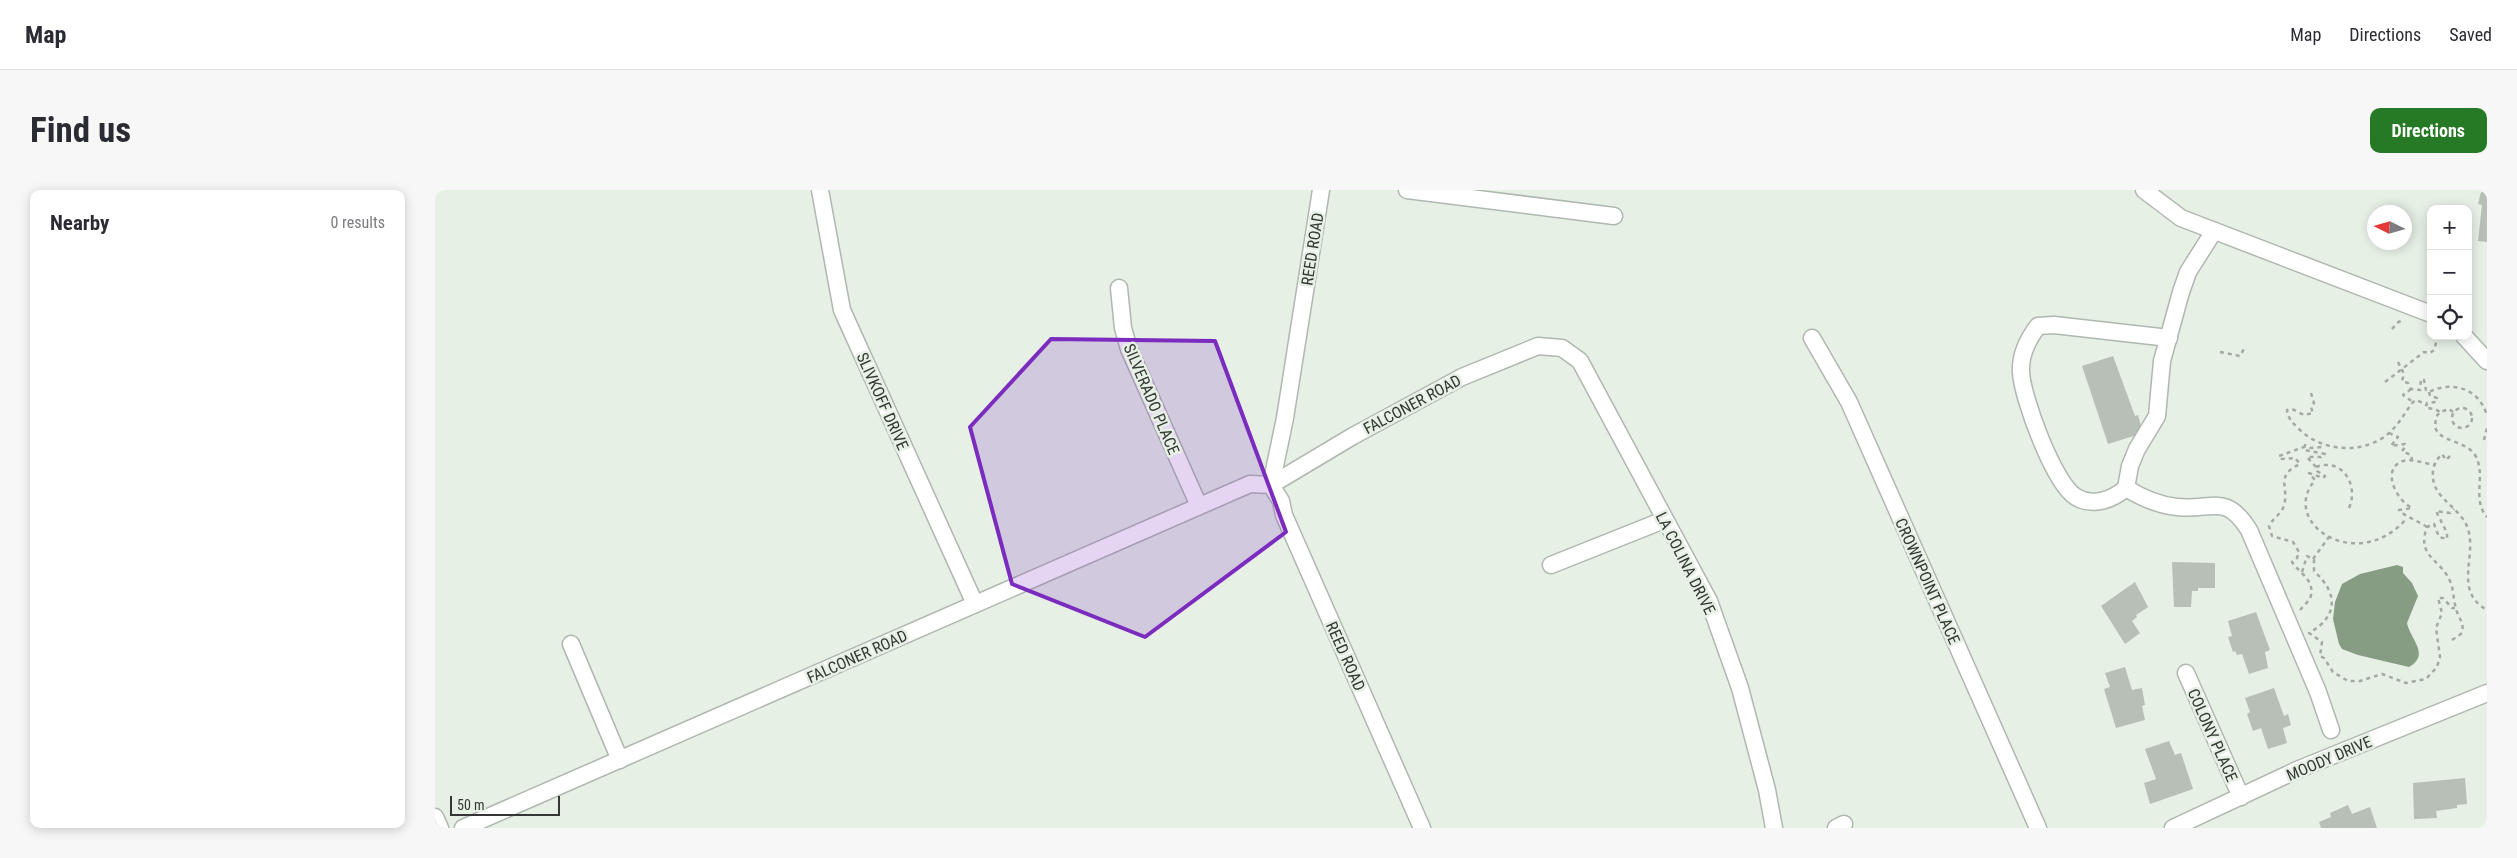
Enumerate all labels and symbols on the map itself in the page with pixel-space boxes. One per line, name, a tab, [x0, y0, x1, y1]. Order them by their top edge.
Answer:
north arrow	[2367, 205, 2412, 250]
street label: REED ROAD	[1297, 211, 1328, 287]
street label: SILVERADO PLACE	[1120, 341, 1183, 457]
street label: SLIVKOFF DRIVE	[853, 350, 913, 453]
street label: FALCONER ROAD	[1360, 371, 1464, 438]
street label: LA COLINA DRIVE	[1652, 509, 1720, 618]
street label: CROWNPOINT PLACE	[1891, 515, 1964, 647]
street label: REED ROAD	[1322, 619, 1369, 694]
street label: FALCONER ROAD	[804, 626, 910, 687]
street label: COLONY PLACE	[2184, 686, 2242, 785]
street label: MOODY DRIVE	[2284, 732, 2375, 785]
scale bar	[450, 793, 560, 816]

